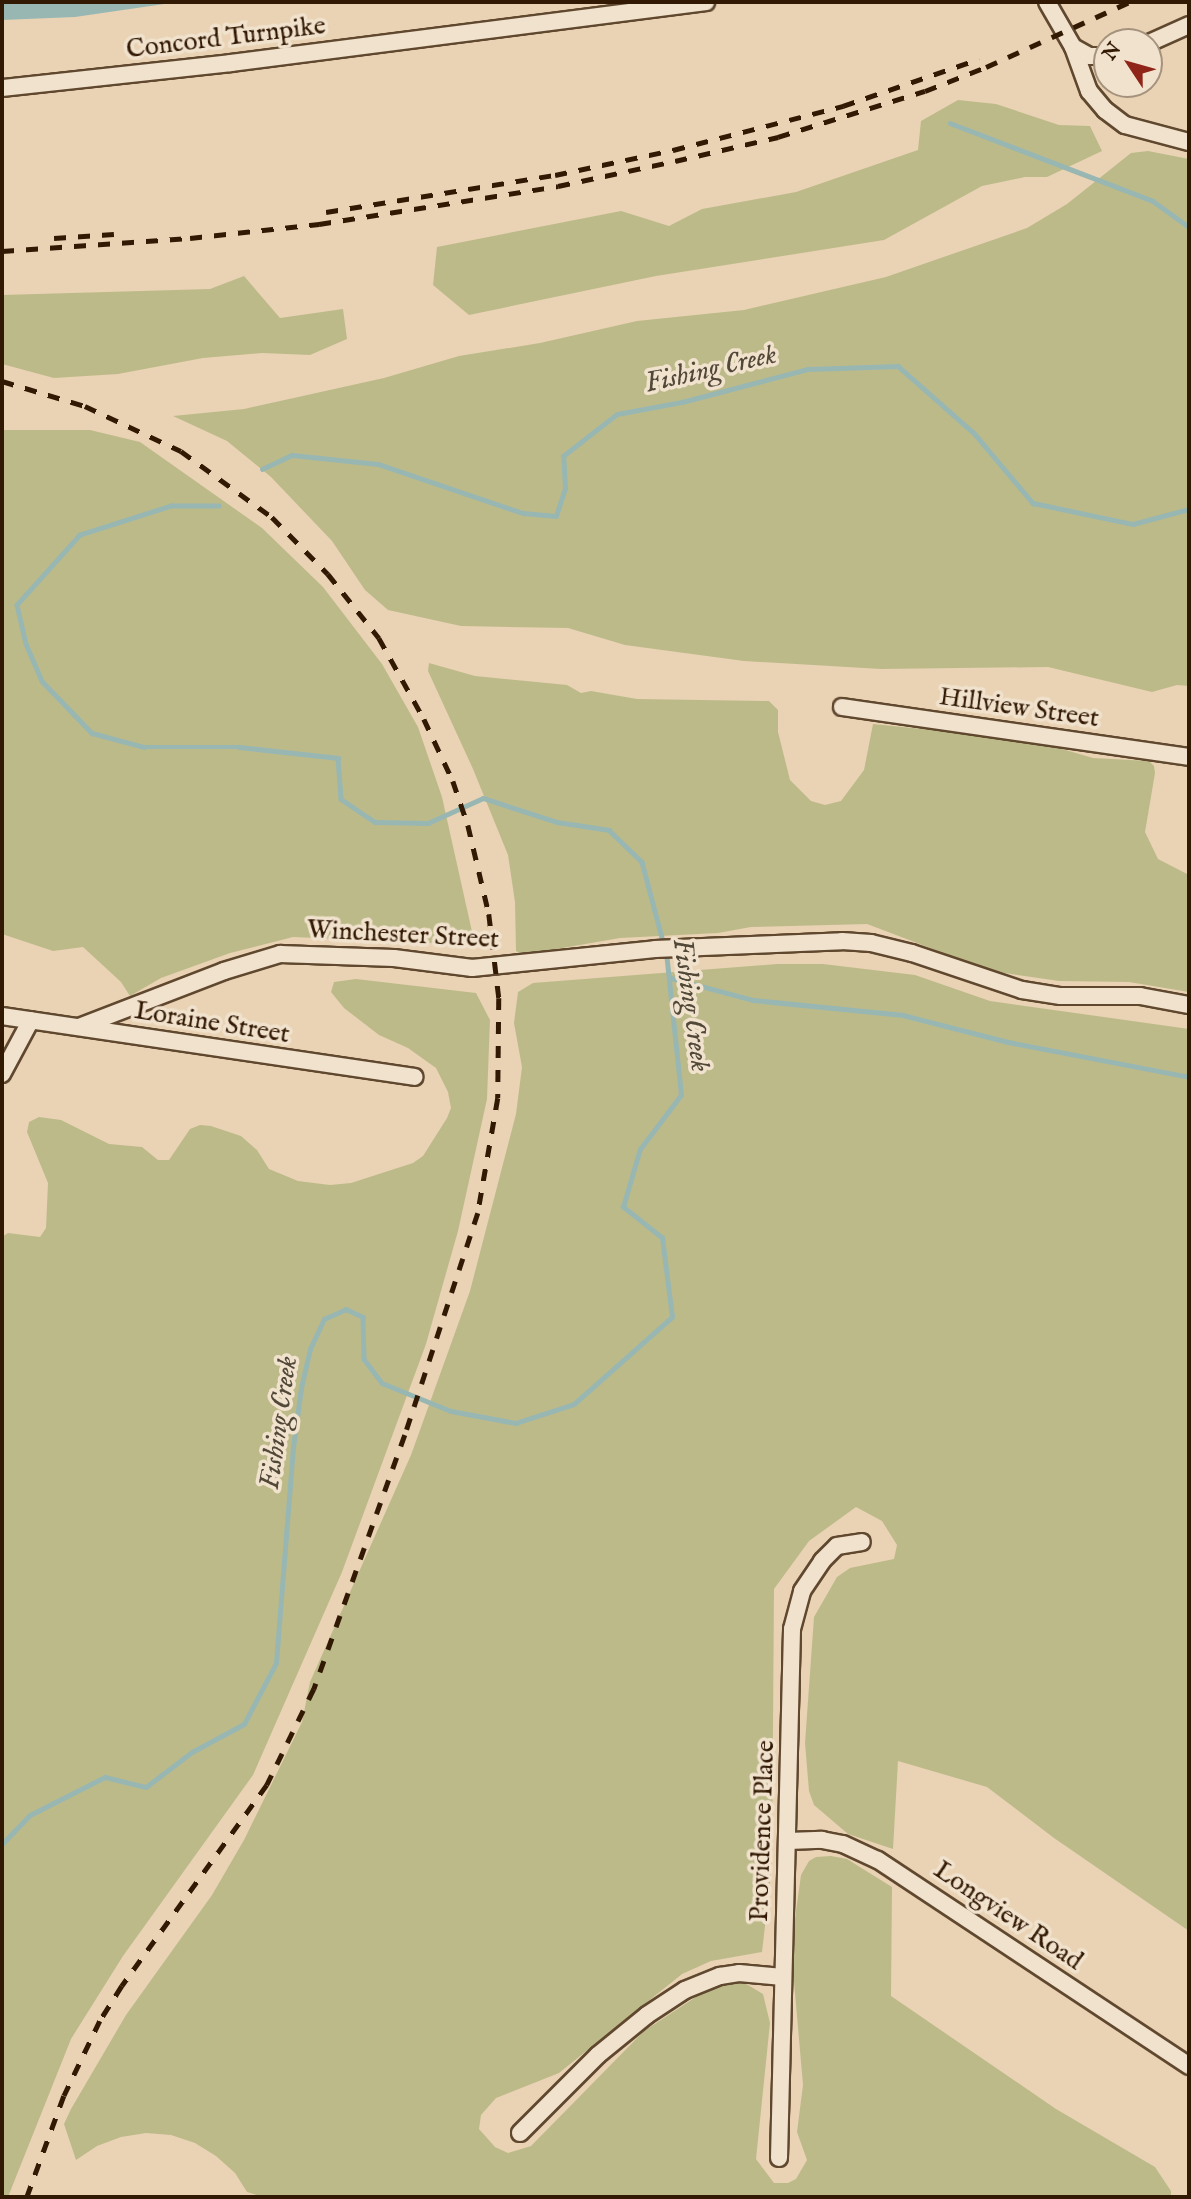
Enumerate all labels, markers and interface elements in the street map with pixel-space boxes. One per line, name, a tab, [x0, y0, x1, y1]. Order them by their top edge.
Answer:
street label: Concord Turnpike	[124, 10, 328, 66]
north arrow	[1093, 28, 1163, 98]
text: N	[1098, 38, 1127, 66]
water label: Fishing Creek	[642, 339, 780, 401]
street label: Hillview Street	[937, 681, 1101, 735]
street label: Winchester Street	[306, 914, 500, 956]
water label: Fishing Creek	[664, 936, 716, 1074]
street label: Loraine Street	[132, 995, 292, 1051]
water label: Fishing Creek	[254, 1354, 306, 1492]
street label: Providence Place	[744, 1740, 782, 1922]
street label: Longview Road	[928, 1855, 1088, 1977]

